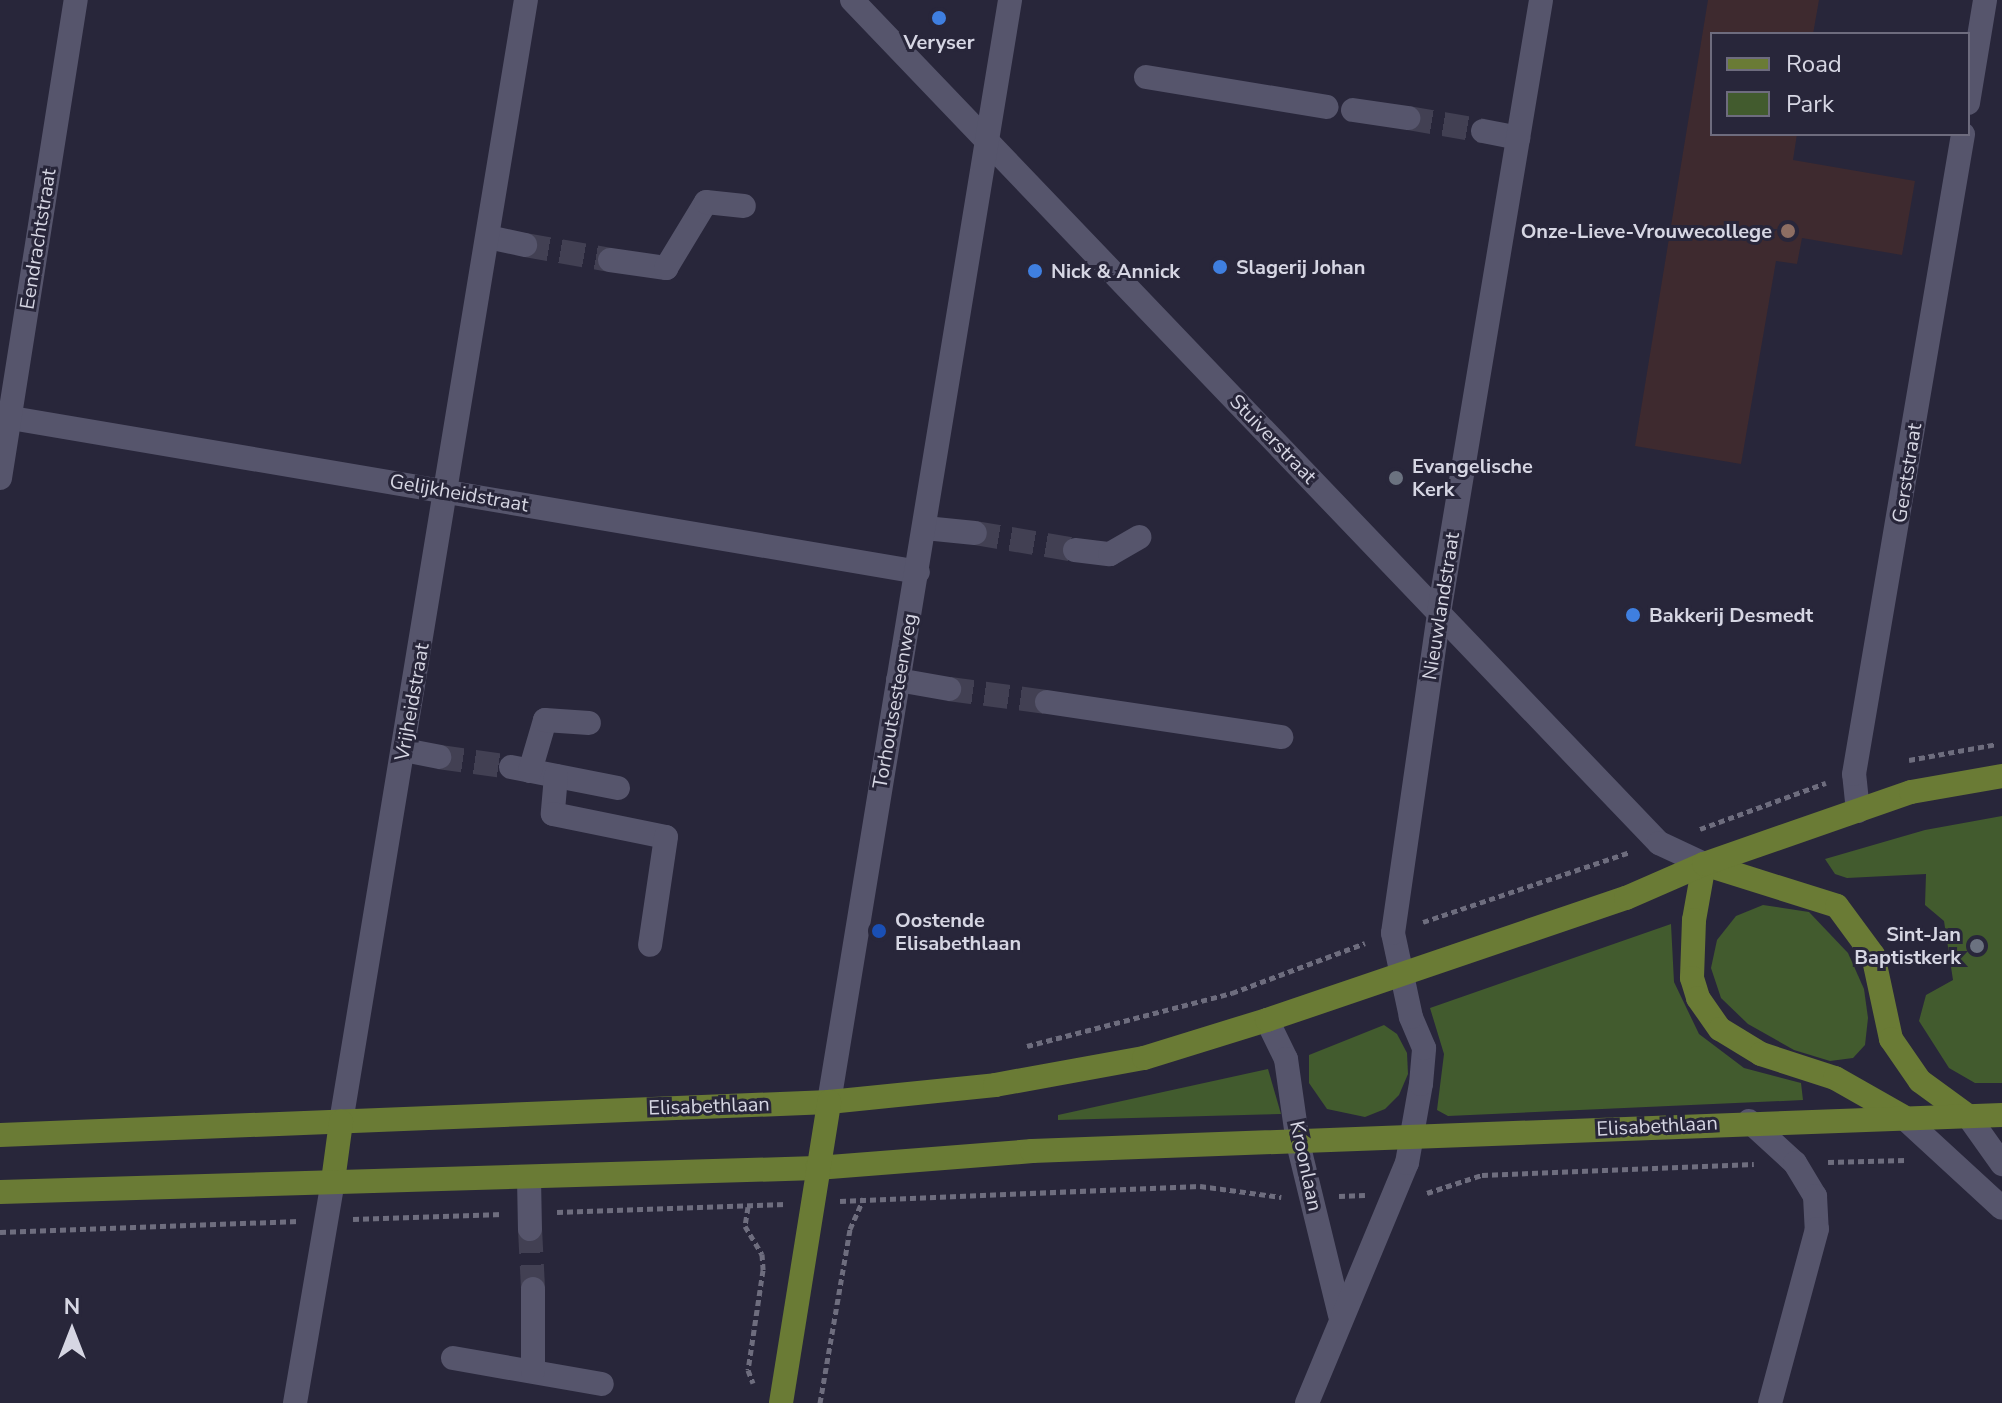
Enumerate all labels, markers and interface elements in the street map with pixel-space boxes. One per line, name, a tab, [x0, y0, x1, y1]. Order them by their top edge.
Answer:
marker: Veryser	[930, 9, 948, 27]
place label: Veryser	[903, 30, 975, 54]
legend	[1710, 32, 1970, 136]
text: Road	[1786, 48, 1842, 80]
text: Park	[1786, 88, 1834, 120]
street label: Eendrachtstraat	[15, 167, 61, 311]
place label: Onze-Lieve-Vrouwecollege	[1521, 219, 1772, 243]
marker: Onze-Lieve-Vrouwecollege	[1779, 222, 1797, 240]
place label: Slagerij Johan	[1236, 255, 1365, 279]
marker: Slagerij Johan	[1211, 258, 1229, 276]
place label: Nick & Annick	[1051, 259, 1180, 283]
marker: Nick & Annick	[1026, 262, 1044, 280]
street label: Stuiverstraat	[1225, 389, 1321, 489]
street label: Gerststraat	[1887, 421, 1927, 525]
place label: Evangelische Kerk	[1412, 454, 1533, 501]
street label: Gelijkheidstraat	[388, 469, 530, 517]
marker: Evangelische Kerk	[1387, 469, 1405, 487]
street label: Nieuwlandstraat	[1417, 530, 1465, 682]
place label: Bakkerij Desmedt	[1649, 603, 1813, 627]
marker: Bakkerij Desmedt	[1624, 606, 1642, 624]
street label: Torhoutsesteenweg	[868, 611, 922, 791]
street label: Vrijheidstraat	[390, 641, 434, 763]
place label: Oostende Elisabethlaan	[895, 908, 1021, 955]
marker: Oostende Elisabethlaan	[870, 922, 888, 940]
place label: Sint-Jan Baptistkerk	[1854, 922, 1961, 969]
marker: Sint-Jan Baptistkerk	[1968, 937, 1986, 955]
street label: Elisabethlaan	[648, 1092, 770, 1120]
street label: Elisabethlaan	[1596, 1111, 1718, 1141]
street label: Kroonlaan	[1285, 1119, 1327, 1213]
north arrow	[32, 1291, 112, 1371]
text: N	[64, 1292, 80, 1322]

